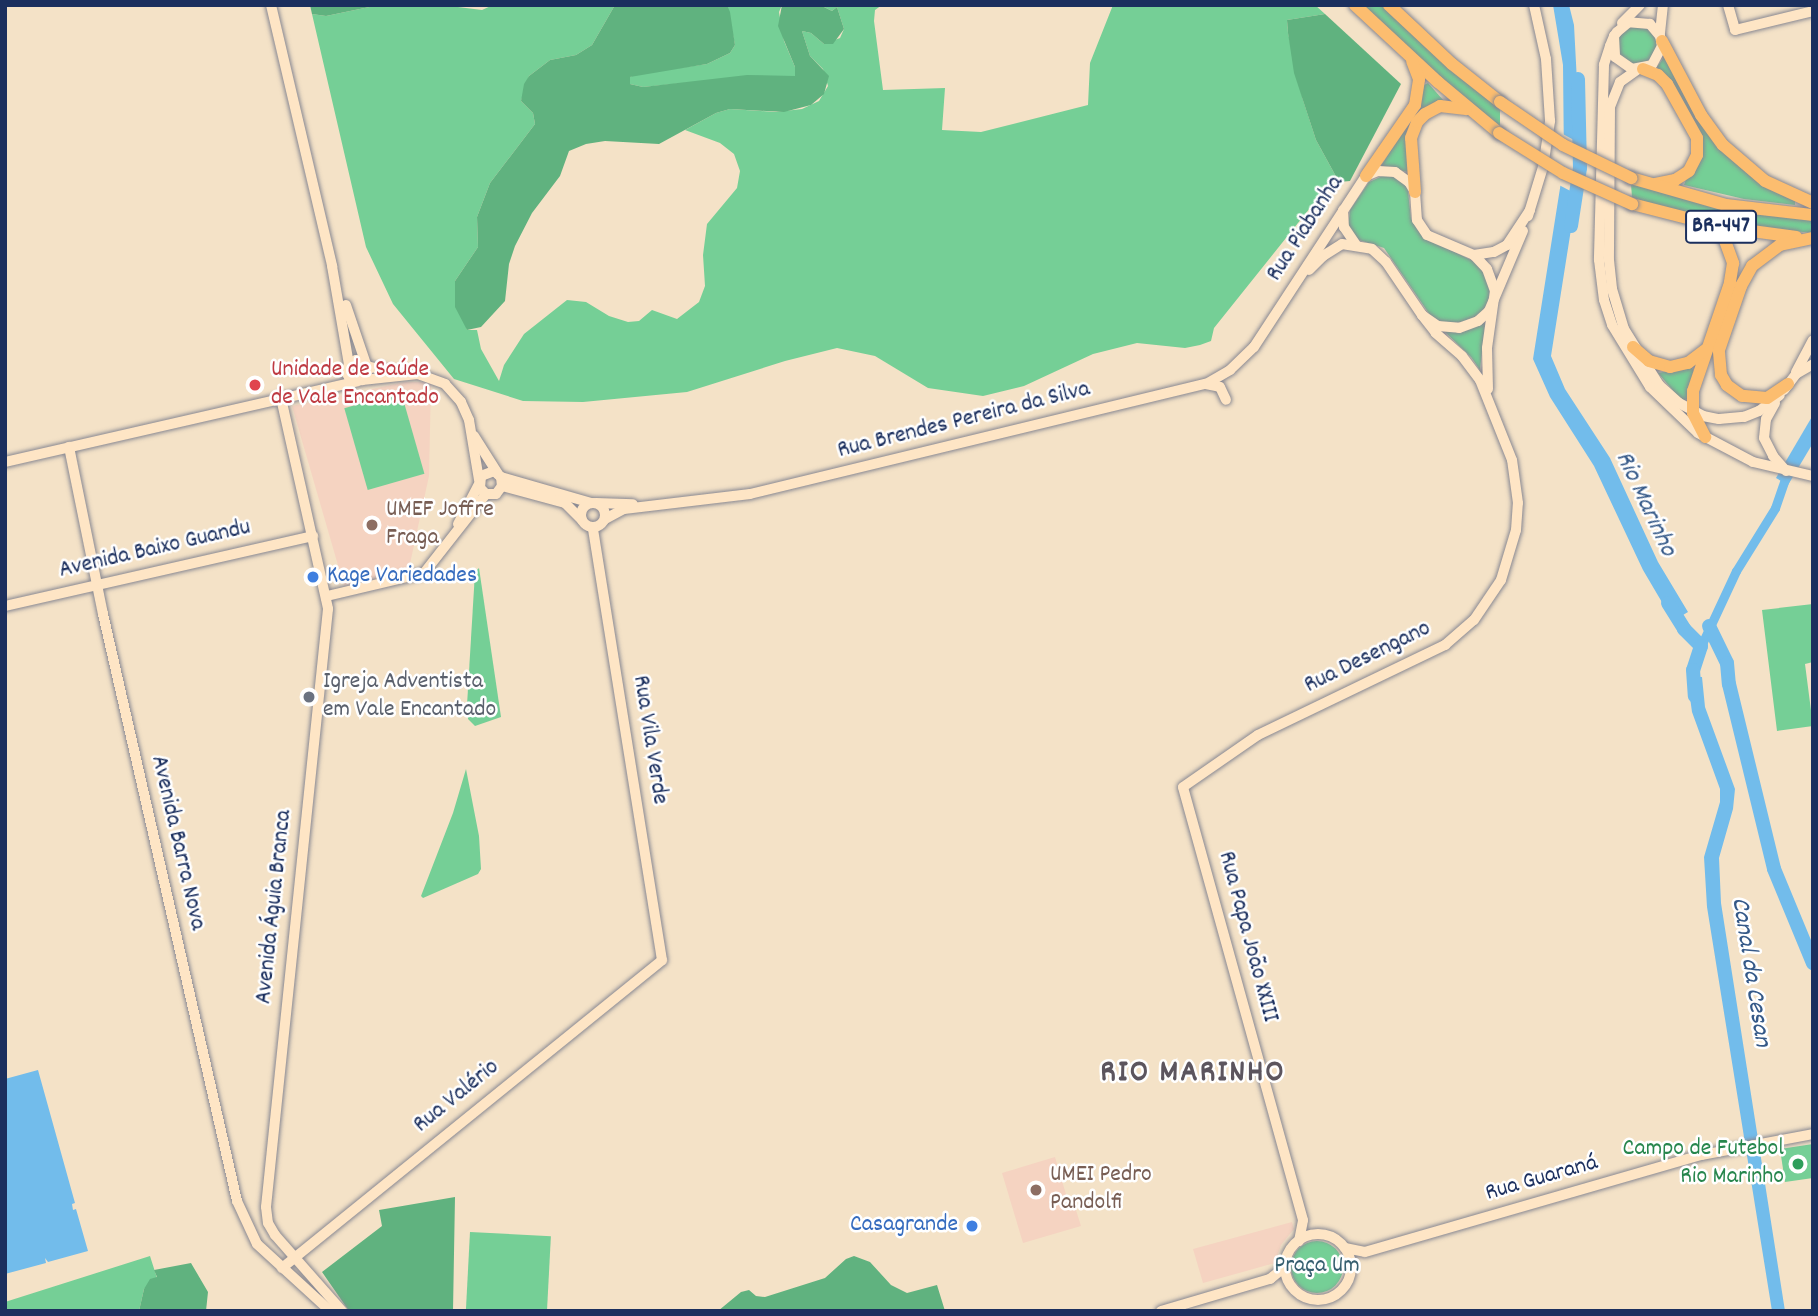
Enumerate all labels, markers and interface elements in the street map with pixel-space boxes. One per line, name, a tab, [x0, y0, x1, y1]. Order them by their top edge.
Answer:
street label: Rua Piabanha	[1261, 171, 1351, 287]
road number: BR-447	[1684, 208, 1758, 246]
place label: Unidade de Saúde de Vale Encantado	[271, 357, 439, 413]
marker: Unidade de Saúde de Vale Encantado	[245, 375, 265, 395]
street label: Rua Brendes Pereira da Silva	[835, 376, 1093, 466]
water label: Rio Marinho	[1607, 447, 1683, 561]
place label: UMEF Joffre Fraga	[386, 497, 494, 553]
street label: Avenida Baixo Guandu	[56, 514, 254, 586]
marker: UMEF Joffre Fraga	[364, 517, 380, 533]
place label: Kage Variedades	[327, 563, 477, 591]
marker: Kage Variedades	[305, 569, 321, 585]
street label: Rua Desengano	[1300, 615, 1436, 701]
place label: Igreja Adventista em Vale Encantado	[323, 669, 496, 725]
street label: Rua Vila Verde	[625, 674, 673, 806]
marker: Igreja Adventista em Vale Encantado	[301, 689, 317, 705]
street label: Avenida Barra Nova	[143, 753, 211, 933]
street label: Avenida Águia Branca	[250, 808, 300, 1006]
street label: Rua Papa João XXIII	[1210, 848, 1284, 1026]
water label: Canal da Cesan	[1723, 895, 1777, 1049]
street label: Rua Valério	[408, 1054, 506, 1140]
district label: RIO MARINHO	[1102, 1055, 1284, 1093]
place label: Campo de Futebol Rio Marinho	[1623, 1136, 1784, 1192]
street label: Rua Guaraná	[1482, 1149, 1602, 1209]
marker: Campo de Futebol Rio Marinho	[1790, 1156, 1806, 1172]
place label: UMEI Pedro Pandolfi	[1050, 1162, 1152, 1218]
marker: UMEI Pedro Pandolfi	[1028, 1182, 1044, 1198]
place label: Casagrande	[850, 1212, 958, 1240]
marker: Casagrande	[964, 1218, 980, 1234]
park label: Praça Um	[1274, 1253, 1360, 1281]

